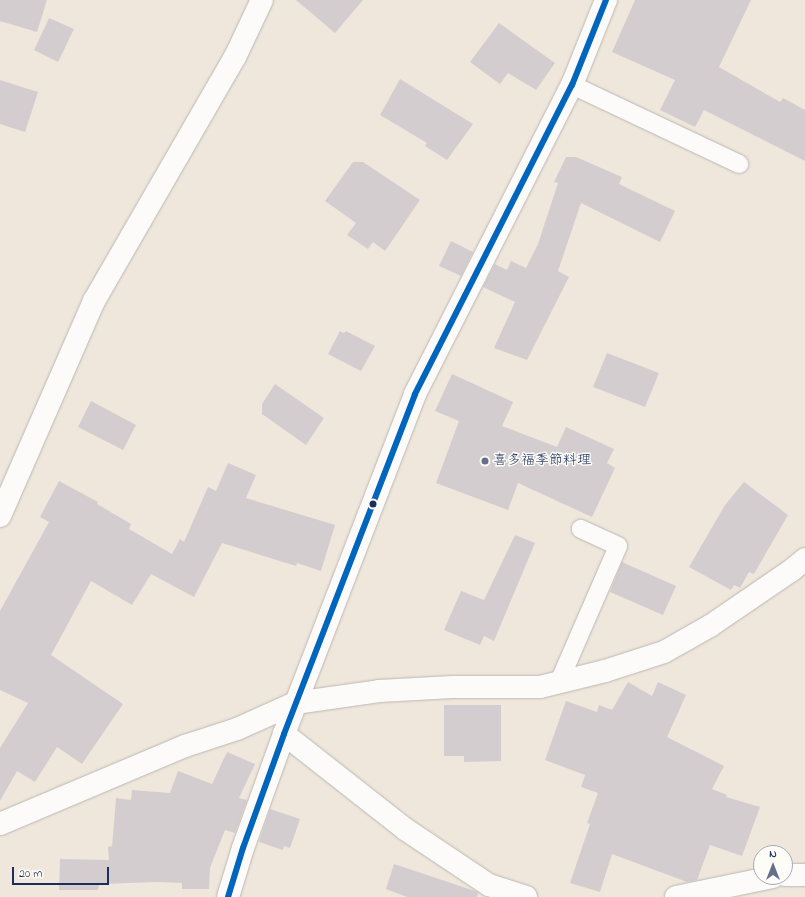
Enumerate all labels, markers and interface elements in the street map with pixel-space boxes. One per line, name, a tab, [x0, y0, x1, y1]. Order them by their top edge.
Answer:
place label: 喜多福季節料理	[493, 453, 591, 469]
marker: 喜多福季節料理	[480, 456, 490, 466]
unlabelled marker	[368, 499, 378, 509]
north arrow	[753, 845, 793, 885]
text: N	[769, 846, 777, 862]
scale bar	[14, 859, 111, 885]
text: 20 m	[19, 865, 42, 883]

